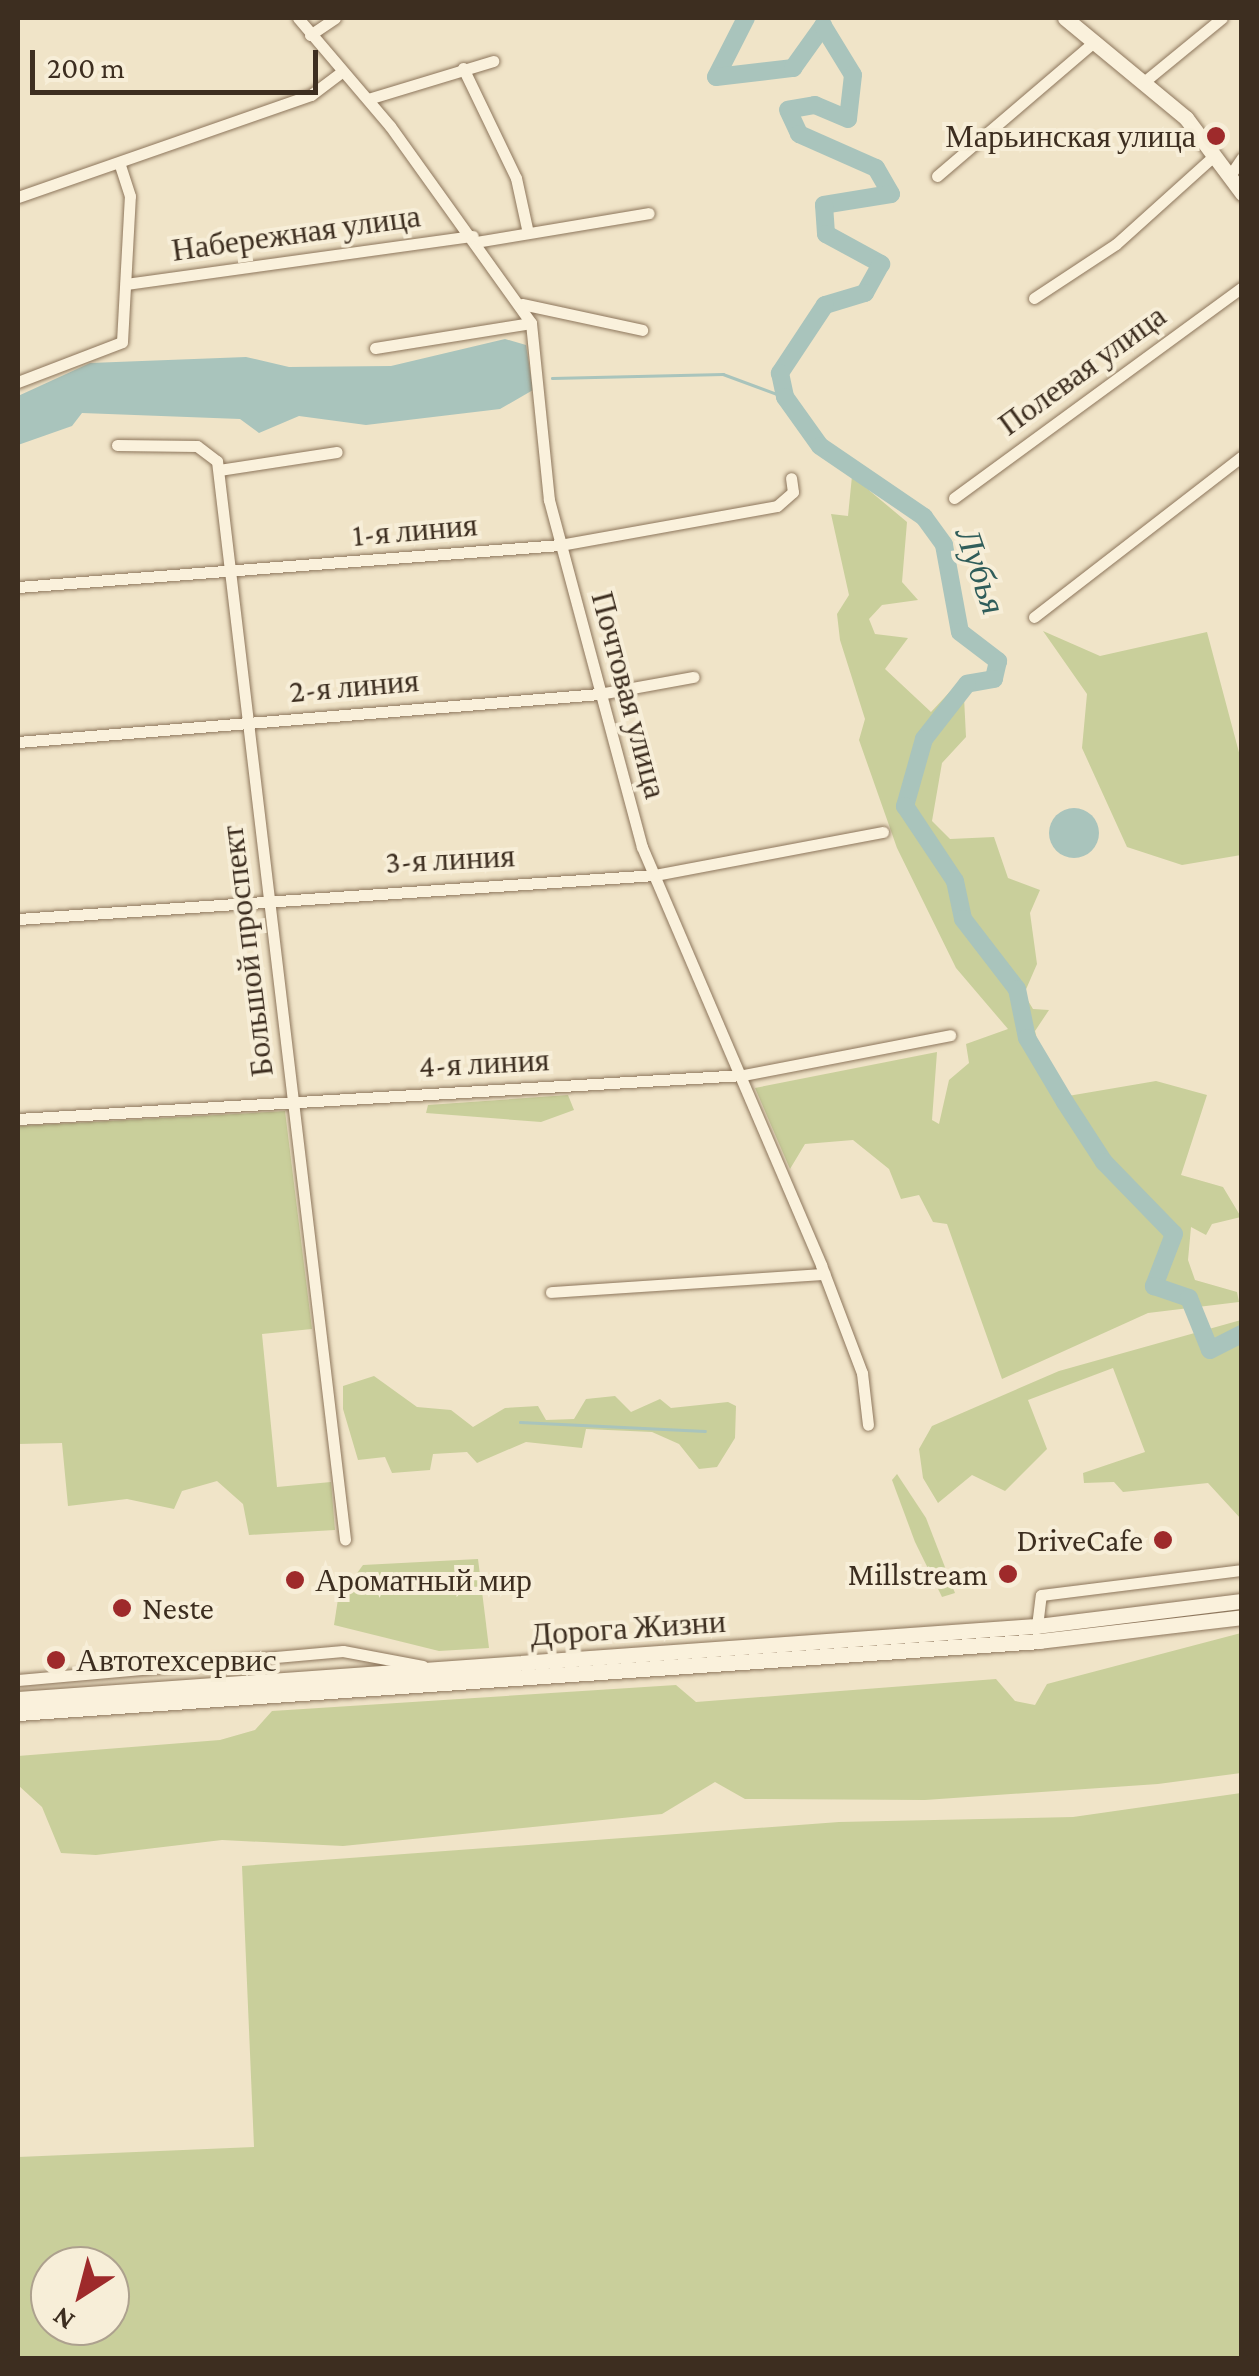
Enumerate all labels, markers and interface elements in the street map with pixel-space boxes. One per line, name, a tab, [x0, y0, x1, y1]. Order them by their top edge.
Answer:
scale bar	[35, 30, 322, 92]
text: 200 m	[47, 51, 125, 84]
place label: Марьинская улица	[945, 117, 1196, 155]
marker: Марьинская улица	[1205, 125, 1227, 147]
street label: Набережная улица	[169, 197, 423, 269]
street label: Полевая улица	[991, 296, 1173, 444]
street label: 1-я линия	[351, 505, 479, 555]
water label: Лубья	[946, 522, 1014, 620]
street label: Почтовая улица	[583, 587, 675, 803]
street label: 2-я линия	[288, 661, 420, 711]
street label: Большой проспект	[213, 823, 281, 1079]
street label: 3-я линия	[384, 836, 516, 882]
street label: 4-я линия	[418, 1040, 550, 1086]
place label: DriveCafe	[1016, 1521, 1143, 1559]
marker: DriveCafe	[1152, 1529, 1174, 1551]
place label: Millstream	[848, 1555, 988, 1593]
place label: Ароматный мир	[315, 1561, 532, 1599]
marker: Millstream	[997, 1563, 1019, 1585]
marker: Ароматный мир	[284, 1569, 306, 1591]
place label: Neste	[142, 1589, 214, 1627]
marker: Neste	[111, 1597, 133, 1619]
street label: Дорога Жизни	[529, 1602, 727, 1654]
place label: Автотехсервис	[76, 1641, 277, 1679]
marker: Автотехсервис	[45, 1649, 67, 1671]
north arrow	[30, 2246, 130, 2346]
text: N	[46, 2301, 80, 2337]

